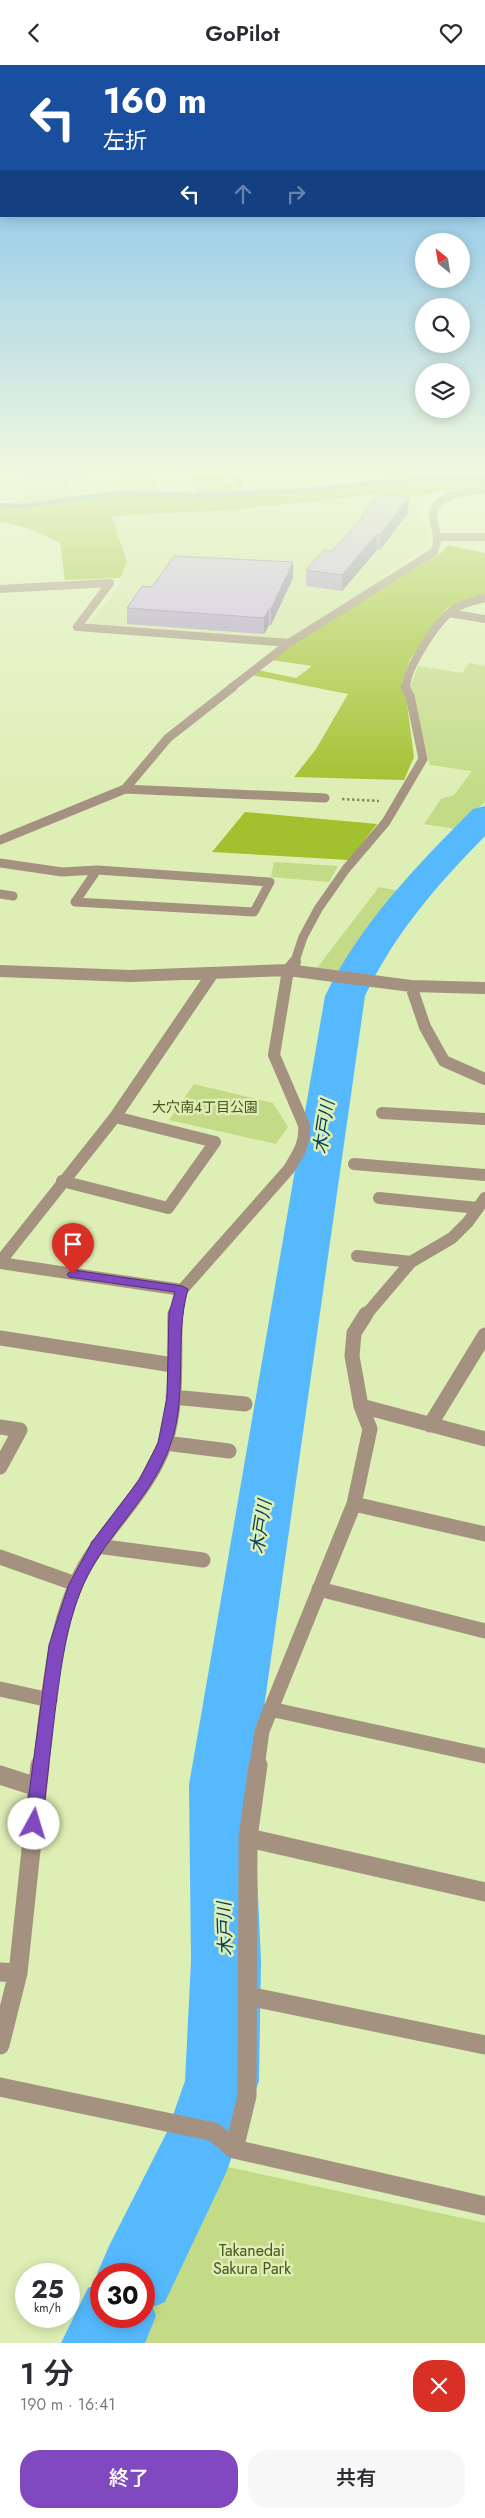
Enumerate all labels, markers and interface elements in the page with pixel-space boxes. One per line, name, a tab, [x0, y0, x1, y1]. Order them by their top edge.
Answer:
text: GoPilot	[205, 17, 280, 49]
icon: back	[20, 19, 48, 47]
icon: heart	[437, 19, 465, 47]
text: 160 m	[103, 76, 207, 126]
icon: left	[20, 85, 85, 150]
text: 左折	[103, 124, 147, 156]
icon: left	[176, 180, 204, 208]
icon: ahead	[229, 180, 257, 208]
icon: right	[282, 180, 310, 208]
north arrow	[415, 233, 470, 287]
map controls	[415, 233, 470, 418]
button: search	[415, 298, 470, 353]
button: layers	[415, 363, 470, 418]
water label: 木戸川	[307, 1096, 341, 1156]
park label: 大穴南4丁目公園	[152, 1097, 258, 1117]
pin	[52, 1223, 94, 1274]
icon: arrive	[59, 1230, 87, 1258]
water label: 木戸川	[244, 1496, 278, 1556]
position arrow	[7, 1797, 59, 1849]
water label: 木戸川	[211, 1900, 239, 1956]
park label: Takanedai Sakura Park	[213, 2239, 292, 2280]
speed limit sign: 30	[90, 2263, 155, 2328]
text: 25	[31, 2271, 64, 2307]
text: km/h	[34, 2299, 61, 2317]
text: 1 分	[20, 2352, 74, 2395]
button: close	[413, 2360, 465, 2412]
text: 190 m · 16:41	[20, 2393, 115, 2416]
button: 終了	[20, 2450, 238, 2508]
button: 共有	[248, 2450, 465, 2508]

